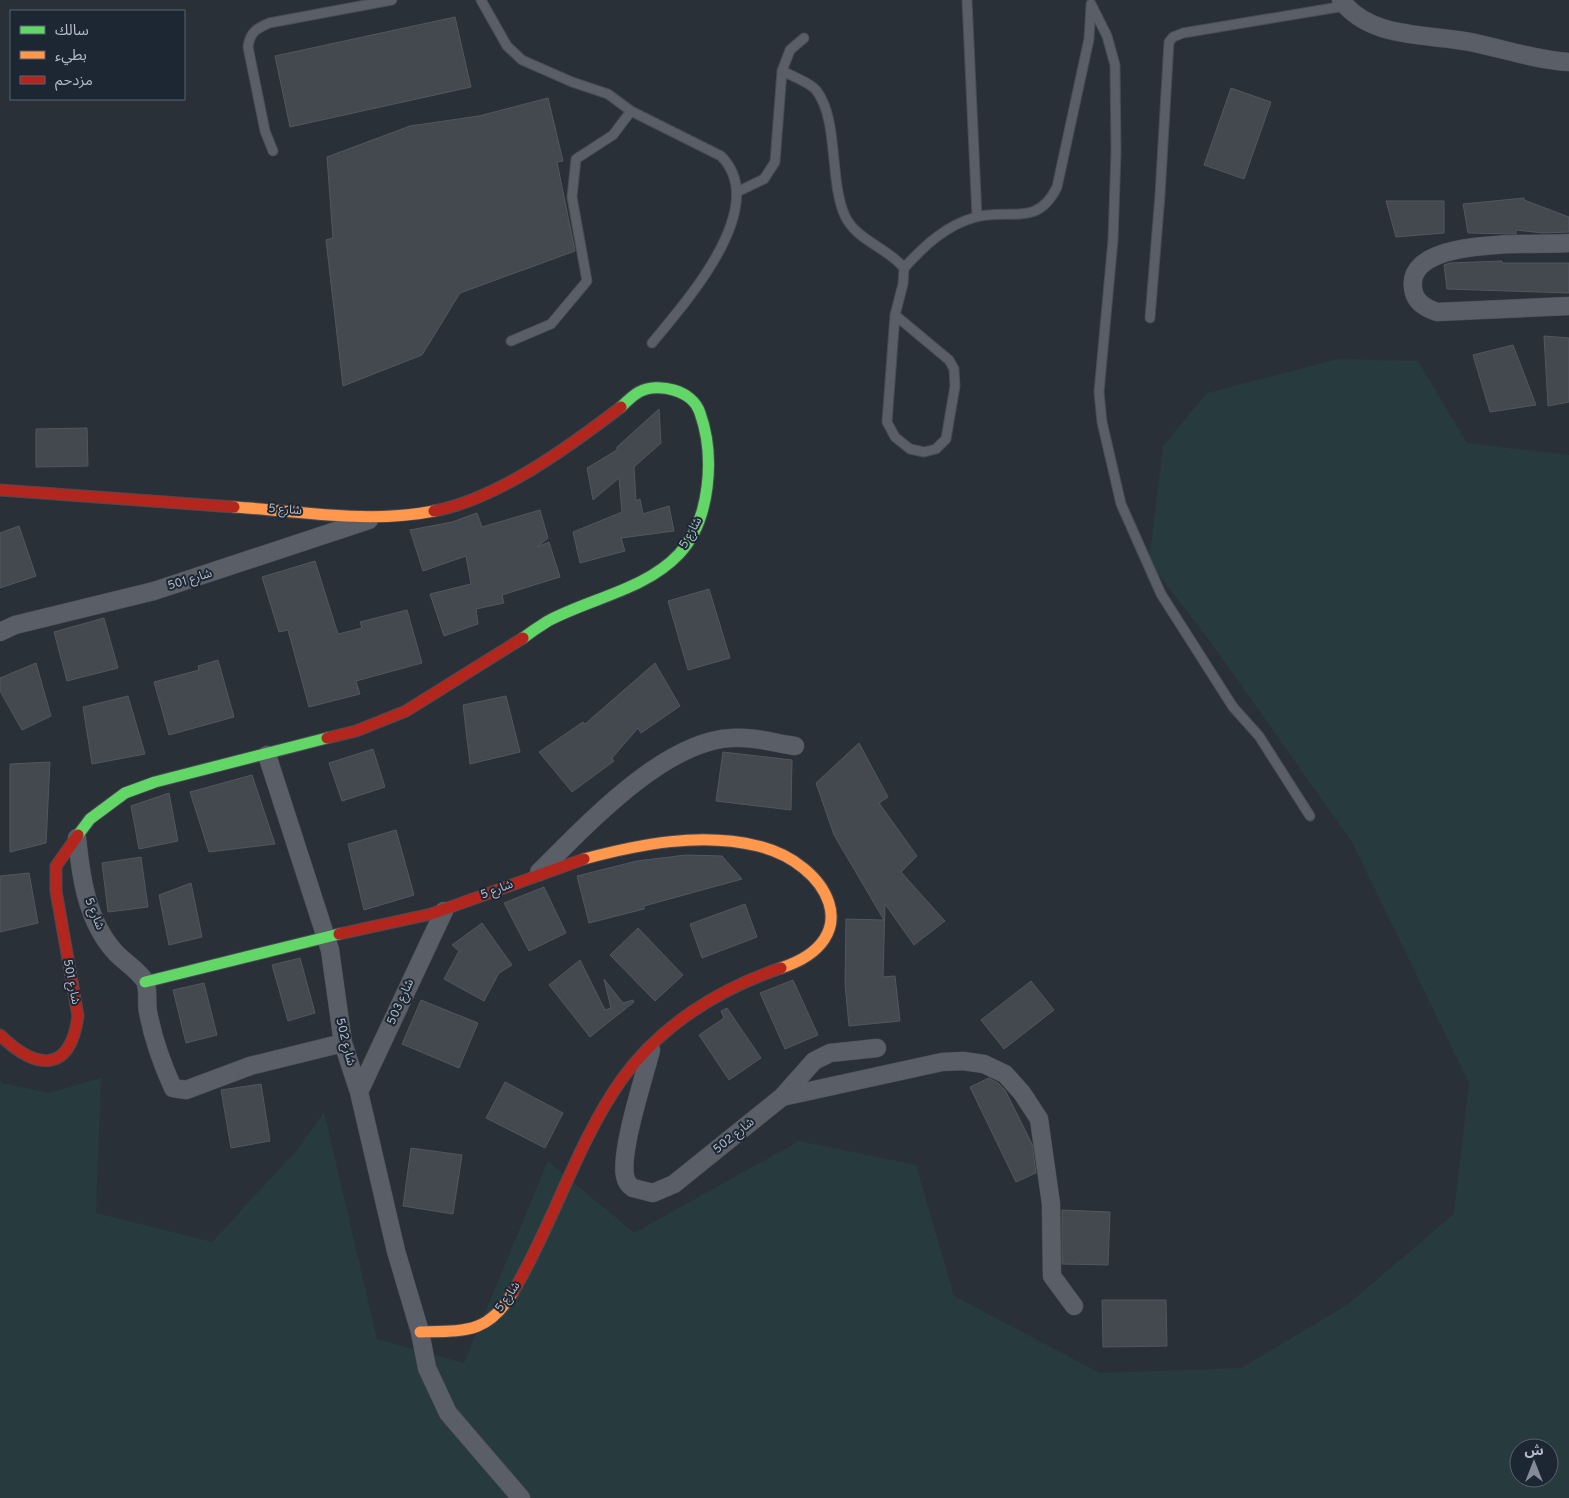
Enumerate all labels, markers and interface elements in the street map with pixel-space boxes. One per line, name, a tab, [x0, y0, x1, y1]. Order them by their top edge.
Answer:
legend	[10, 10, 185, 100]
text: سالك	[55, 22, 89, 41]
text: بطيء	[55, 47, 87, 66]
text: مزدحم	[55, 72, 93, 91]
street label: شارع 5	[268, 501, 302, 519]
street label: شارع 5	[676, 514, 706, 552]
street label: شارع 501	[166, 566, 214, 594]
street label: شارع 5	[478, 876, 516, 904]
street label: شارع 5	[80, 895, 108, 933]
street label: شارع 501	[59, 958, 83, 1006]
street label: شارع 503	[384, 977, 418, 1027]
street label: شارع 502	[331, 1016, 359, 1068]
street label: شارع 502	[710, 1114, 758, 1158]
street label: شارع 5	[492, 1279, 524, 1315]
north arrow	[1509, 1438, 1559, 1488]
text: ش	[1524, 1443, 1544, 1460]

